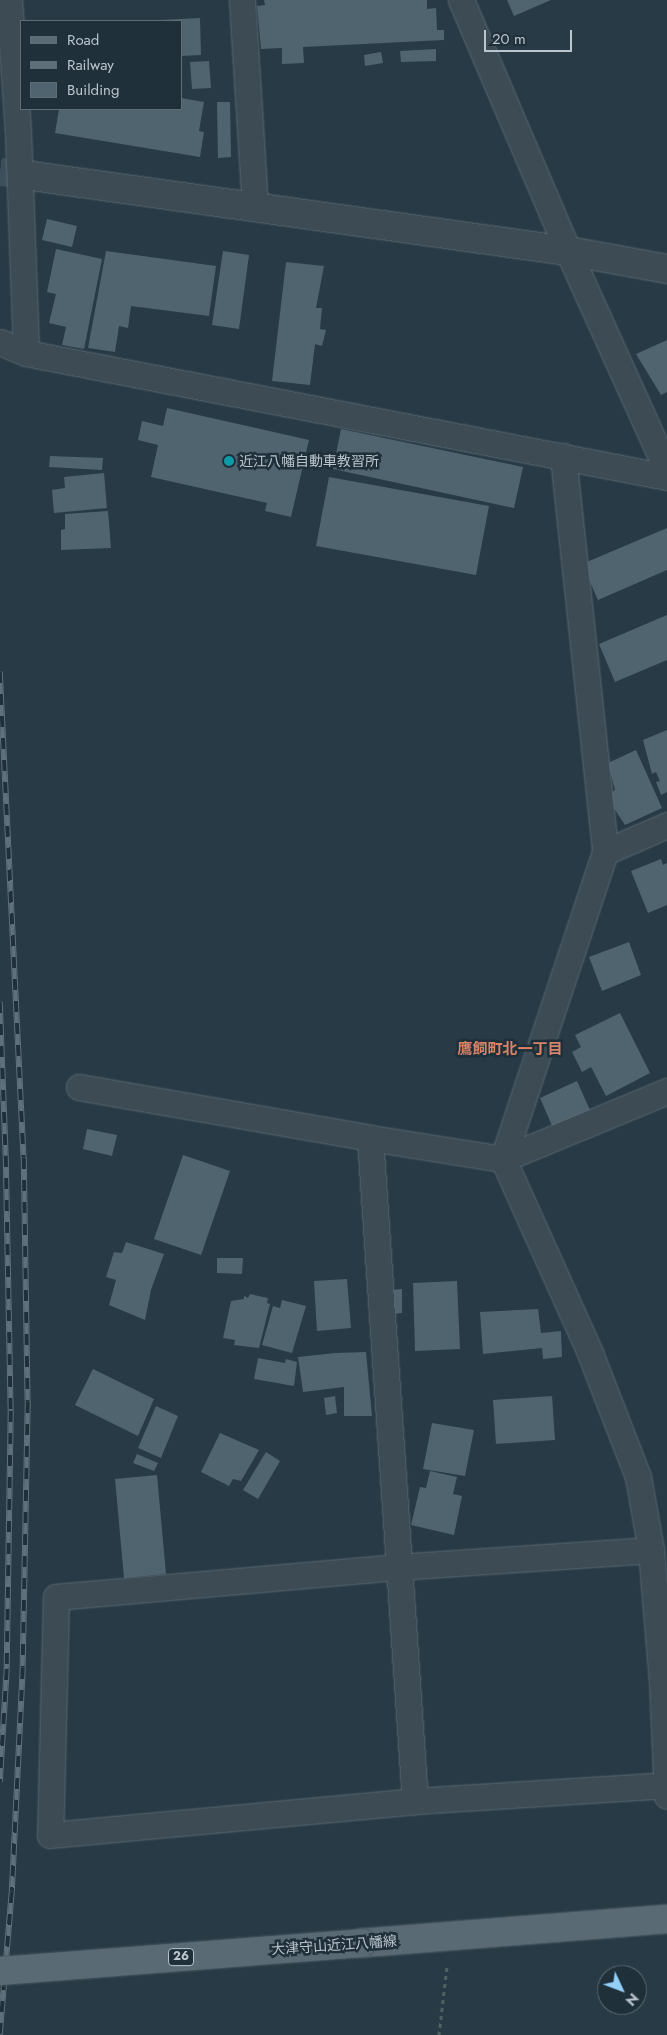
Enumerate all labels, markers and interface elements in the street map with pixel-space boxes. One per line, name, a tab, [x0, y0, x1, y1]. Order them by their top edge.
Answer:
legend	[20, 20, 182, 110]
scale bar	[487, 20, 574, 52]
text: 20 m	[492, 28, 526, 50]
text: Road	[67, 29, 99, 51]
text: Railway	[67, 54, 114, 76]
text: Building	[67, 79, 119, 101]
place label: 近江八幡自動車教習所	[239, 453, 379, 469]
marker: 近江八幡自動車教習所	[223, 455, 235, 467]
district label: 鷹飼町北一丁目	[458, 1041, 562, 1059]
street label: 大津守山近江八幡線	[271, 1932, 397, 1958]
road number: 26	[167, 1948, 195, 1966]
north arrow	[597, 1965, 647, 2015]
text: N	[621, 1989, 643, 2010]

